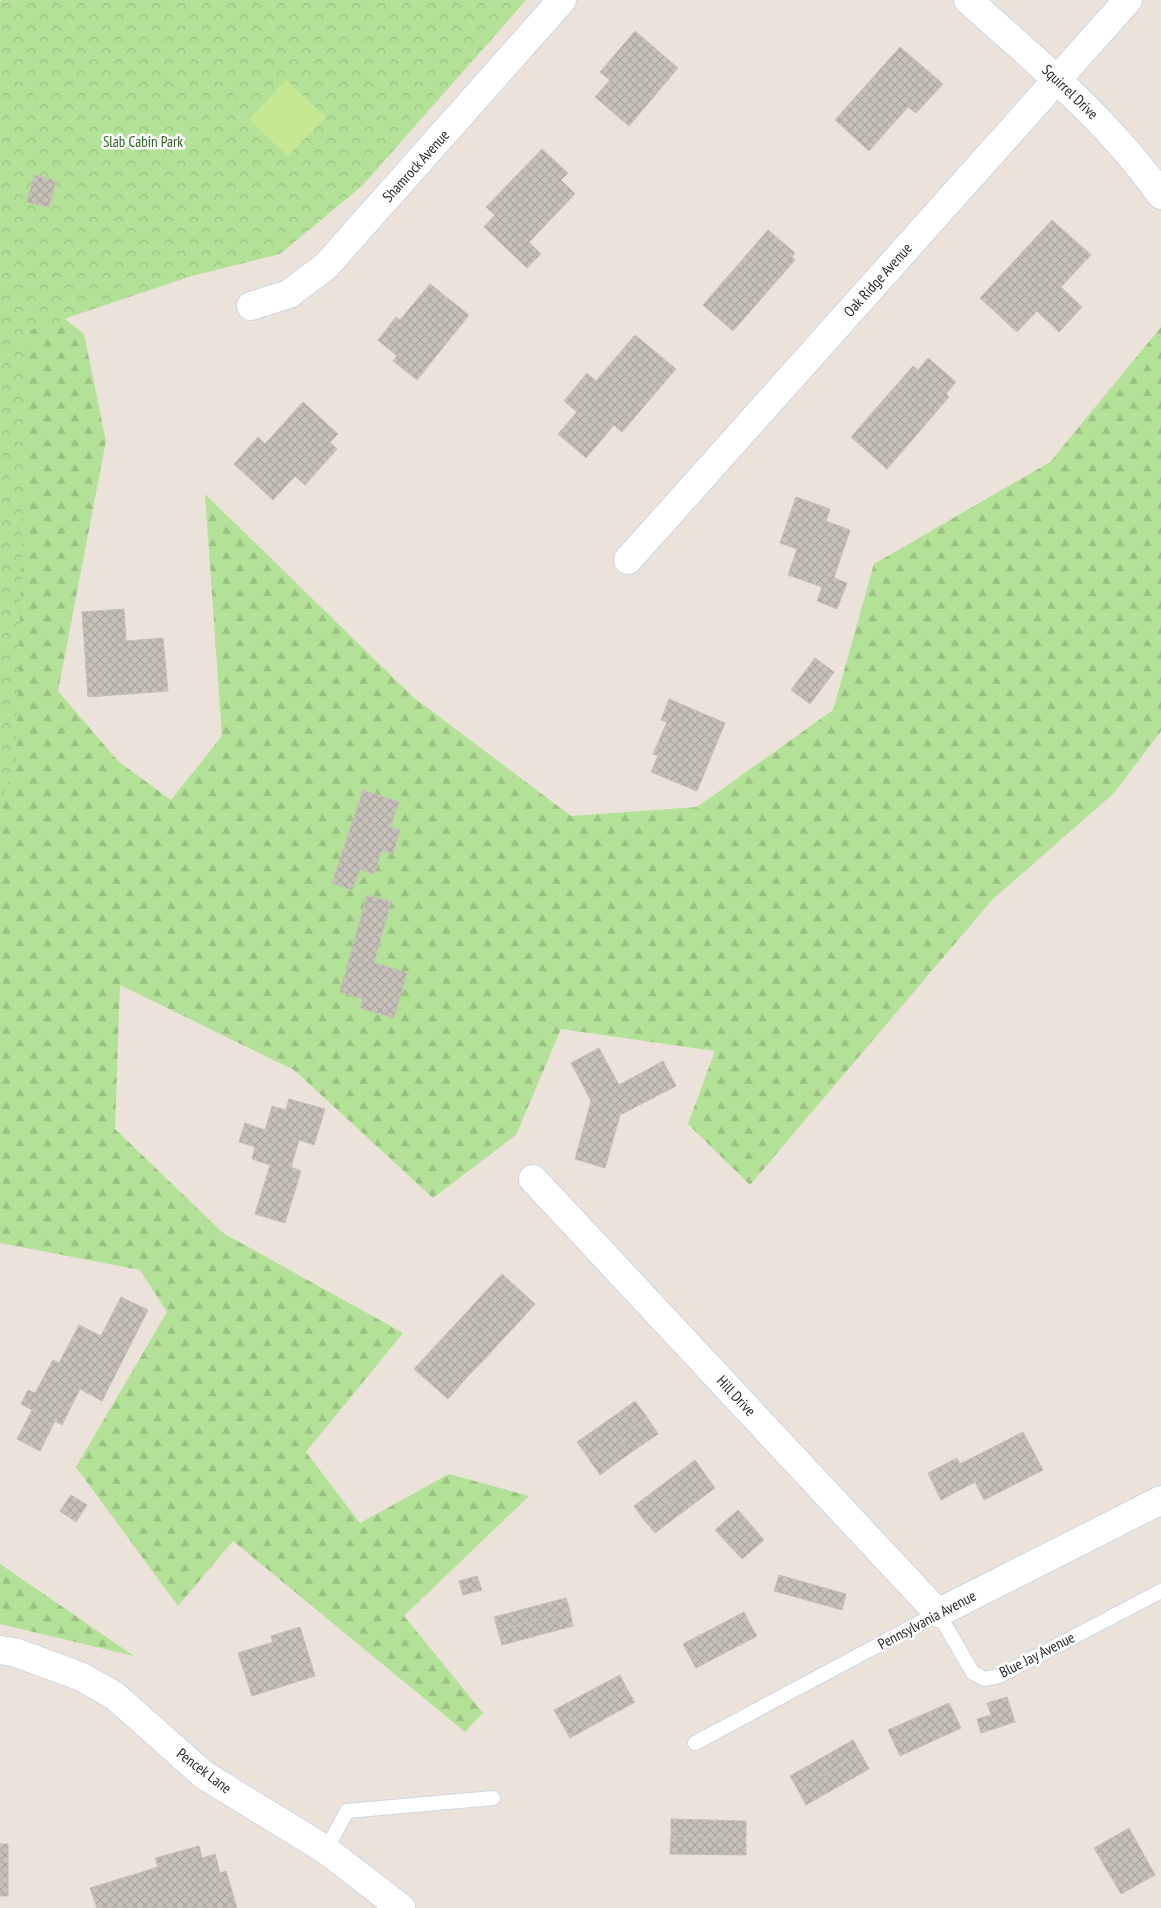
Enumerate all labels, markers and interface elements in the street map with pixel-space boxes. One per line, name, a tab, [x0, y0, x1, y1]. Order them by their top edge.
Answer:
street label: Squirrel Drive	[1038, 60, 1102, 123]
street label: Shamrock Avenue	[378, 126, 453, 206]
park label: Slab Cabin Park	[103, 132, 183, 151]
street label: Oak Ridge Avenue	[839, 239, 916, 321]
street label: Hill Drive	[713, 1371, 760, 1420]
street label: Pennsylvania Avenue	[875, 1586, 979, 1653]
street label: Blue Jay Avenue	[996, 1627, 1078, 1682]
street label: Pencek Lane	[173, 1744, 236, 1797]

